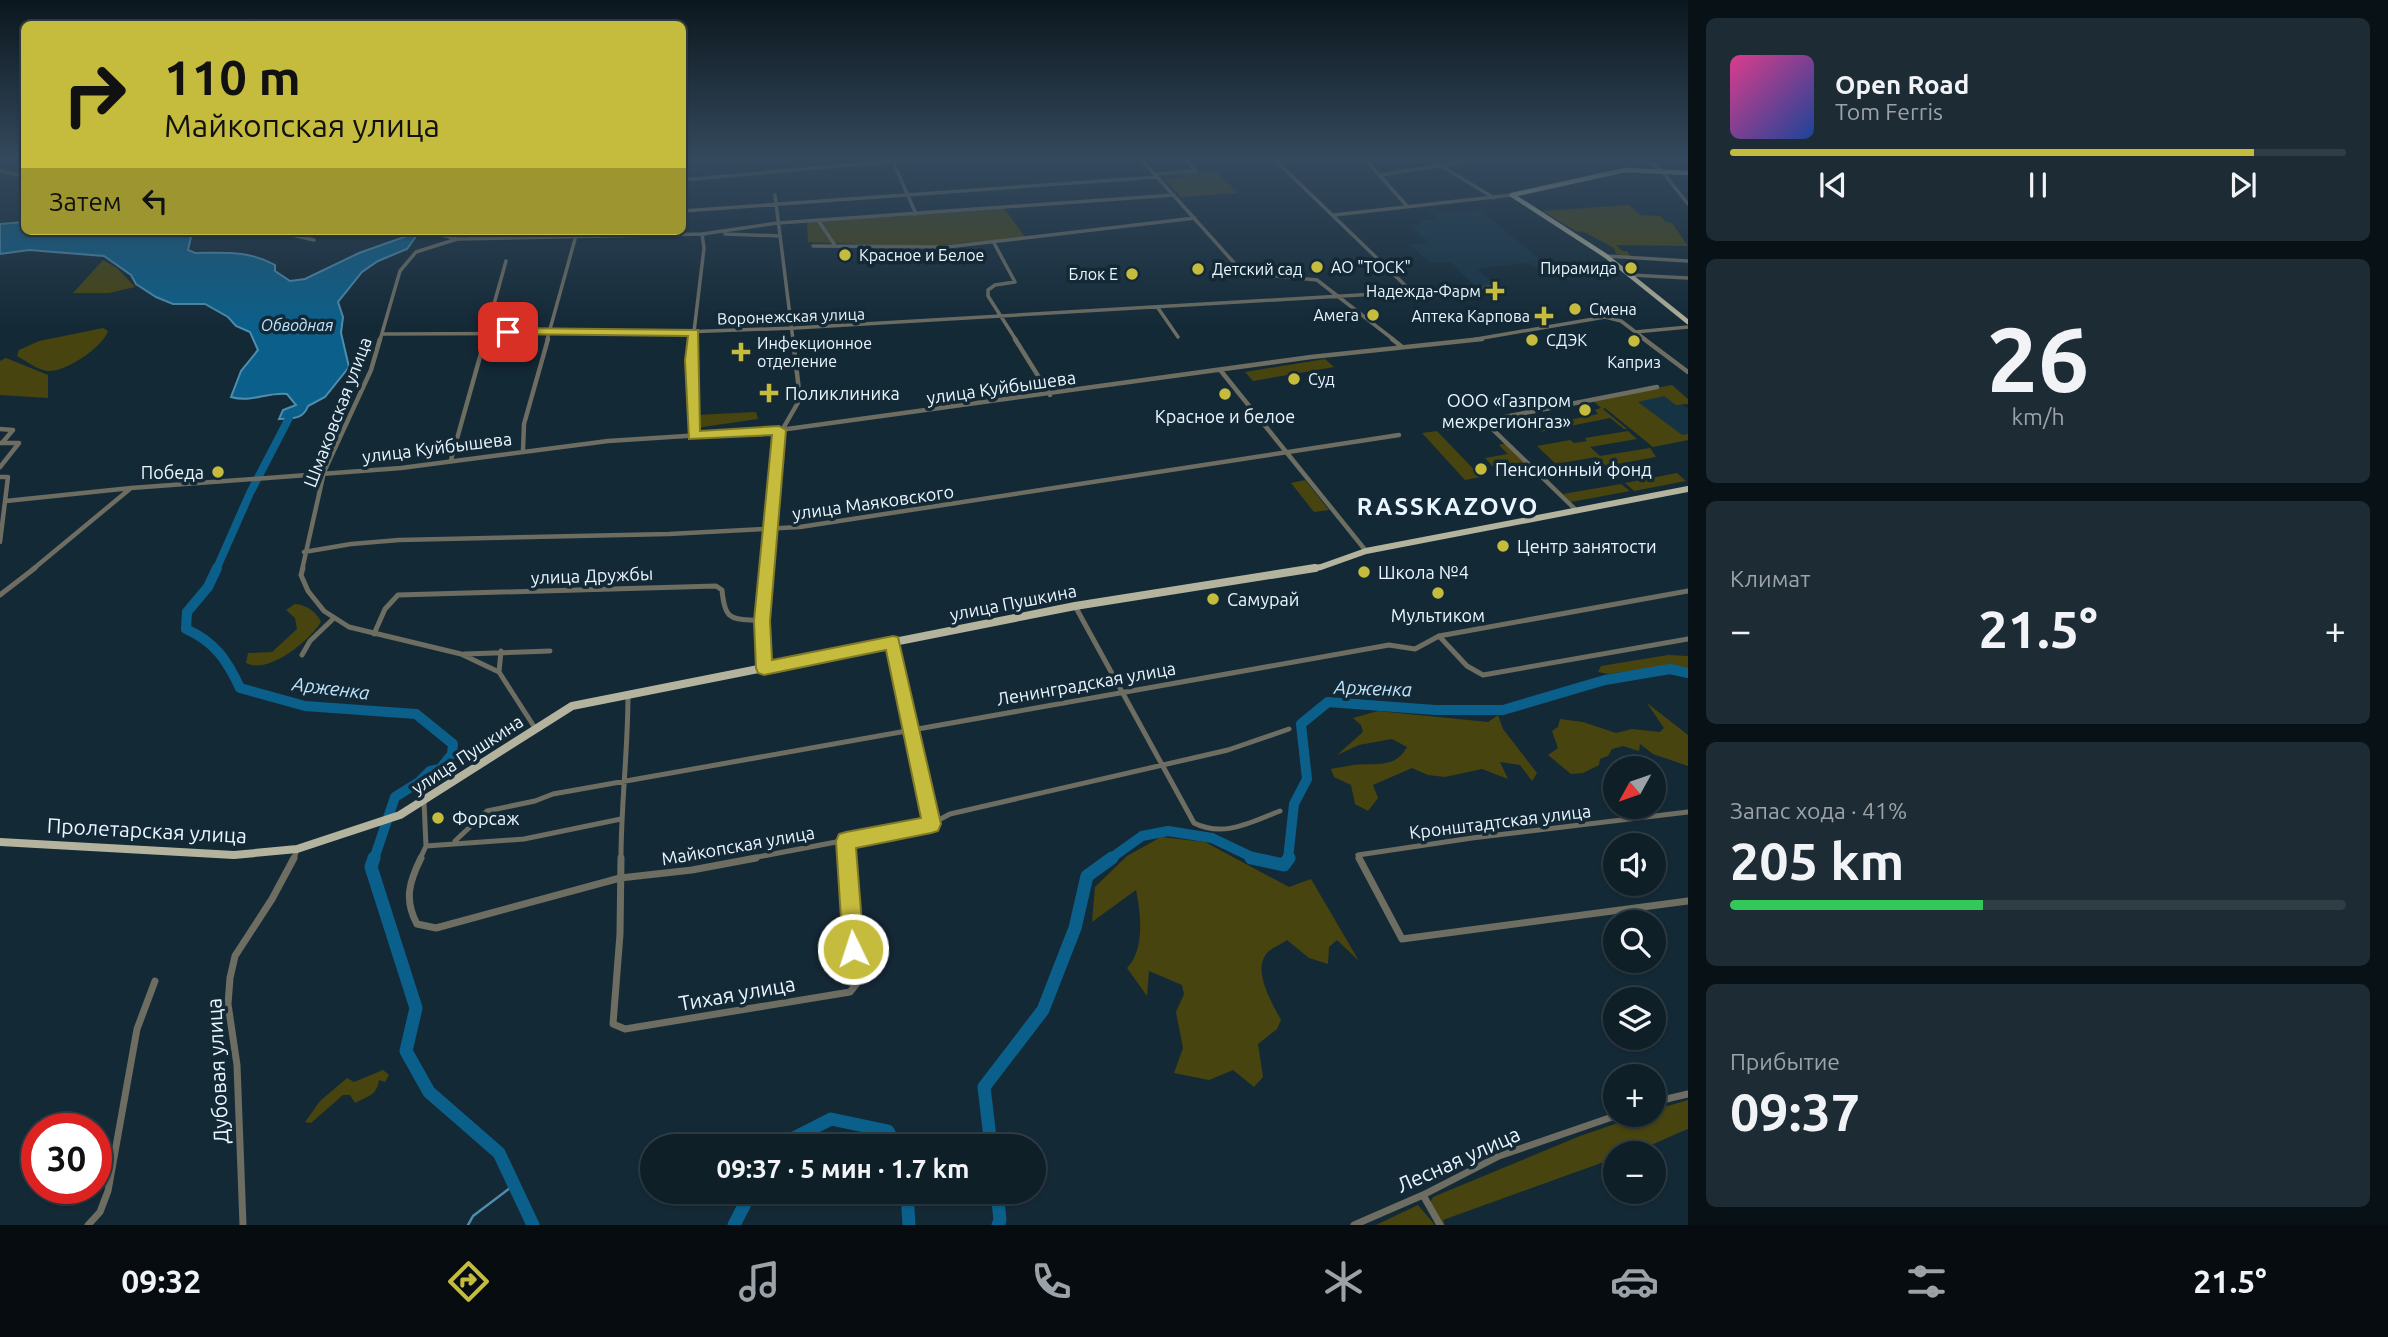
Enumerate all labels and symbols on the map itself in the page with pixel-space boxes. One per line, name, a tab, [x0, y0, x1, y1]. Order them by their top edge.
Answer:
place label: Красное и Белое	[859, 246, 984, 264]
marker: Красное и Белое	[837, 247, 853, 263]
place label: АО "ТОСК"	[1331, 258, 1411, 276]
marker: АО "ТОСК"	[1309, 259, 1325, 275]
place label: Пирамида	[1540, 259, 1617, 277]
place label: Детский сад	[1212, 260, 1302, 278]
marker: Пирамида	[1623, 260, 1639, 276]
marker: Детский сад	[1190, 261, 1206, 277]
place label: Блок Е	[1069, 265, 1118, 283]
marker: Блок Е	[1124, 266, 1140, 282]
place label: Надежда-Фарм	[1366, 282, 1481, 300]
marker: Надежда-Фарм	[1487, 283, 1503, 299]
place label: Смена	[1589, 300, 1637, 318]
marker: Смена	[1567, 301, 1583, 317]
pin	[478, 302, 538, 362]
street label: Воронежская улица	[717, 304, 865, 328]
place label: Амега	[1313, 306, 1359, 324]
marker: Амега	[1365, 307, 1381, 323]
place label: Аптека Карпова	[1411, 307, 1530, 325]
marker: Аптека Карпова	[1536, 308, 1552, 324]
water label: Обводная	[261, 316, 333, 334]
place label: СДЭК	[1546, 331, 1587, 349]
marker: СДЭК	[1524, 332, 1540, 348]
marker: Каприз	[1626, 333, 1642, 349]
street label: Шмаковская улица	[299, 334, 375, 490]
place label: Инфекционное отделение	[757, 334, 872, 370]
marker: Инфекционное отделение	[731, 342, 751, 362]
place label: Каприз	[1607, 353, 1661, 371]
street label: улица Куйбышева	[925, 367, 1077, 407]
place label: Суд	[1308, 370, 1335, 388]
marker: Суд	[1286, 371, 1302, 387]
marker: Поликлиника	[759, 383, 779, 403]
place label: Поликлиника	[785, 383, 900, 403]
marker: Красное и белое	[1217, 386, 1233, 402]
place label: ООО «Газпром межрегионгаз»	[1442, 390, 1571, 431]
marker: ООО «Газпром межрегионгаз»	[1577, 402, 1593, 418]
place label: Красное и белое	[1155, 406, 1295, 426]
street label: улица Куйбышева	[361, 428, 513, 466]
place label: Пенсионный фонд	[1495, 459, 1652, 479]
marker: Пенсионный фонд	[1473, 461, 1489, 477]
place label: Победа	[141, 462, 204, 482]
marker: Победа	[210, 464, 226, 480]
street label: улица Маяковского	[791, 481, 955, 523]
district label: RASSKAZOVO	[1357, 493, 1539, 520]
place label: Центр занятости	[1517, 536, 1657, 556]
marker: Центр занятости	[1495, 538, 1511, 554]
place label: Школа №4	[1378, 562, 1469, 582]
street label: улица Дружбы	[530, 563, 654, 587]
marker: Школа №4	[1356, 564, 1372, 580]
street label: улица Пушкина	[948, 580, 1078, 624]
marker: Мультиком	[1430, 585, 1446, 601]
place label: Самурай	[1227, 589, 1300, 609]
marker: Самурай	[1205, 591, 1221, 607]
place label: Мультиком	[1391, 605, 1485, 625]
street label: Ленинградская улица	[995, 657, 1177, 709]
water label: Арженка	[290, 672, 371, 704]
water label: Арженка	[1333, 676, 1412, 700]
street label: улица Пушкина	[408, 711, 526, 797]
north arrow	[1603, 756, 1666, 819]
street label: Кронштадтская улица	[1408, 800, 1592, 842]
place label: Форсаж	[452, 808, 520, 828]
marker: Форсаж	[430, 810, 446, 826]
street label: Пролетарская улица	[46, 813, 248, 847]
street label: Майкопская улица	[660, 822, 816, 868]
position arrow	[816, 912, 890, 986]
street label: Тихая улица	[677, 971, 797, 1015]
street label: Дубовая улица	[201, 998, 233, 1144]
speed limit sign: 30	[21, 1113, 112, 1204]
street label: Лесная улица	[1393, 1121, 1523, 1197]

